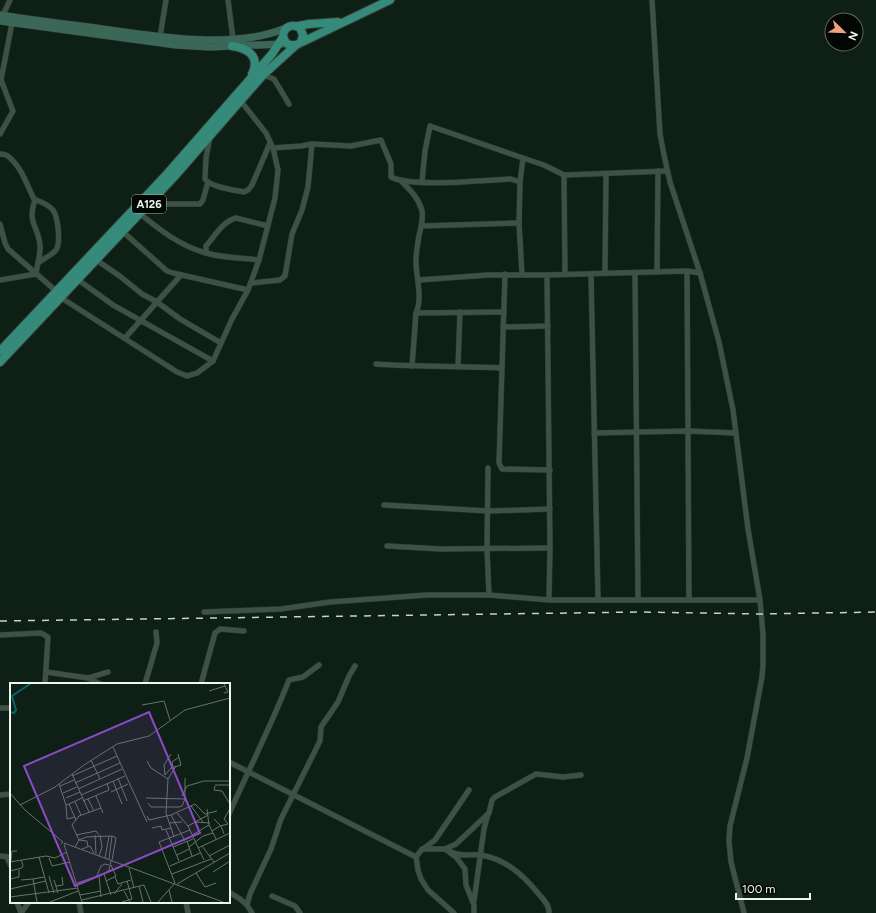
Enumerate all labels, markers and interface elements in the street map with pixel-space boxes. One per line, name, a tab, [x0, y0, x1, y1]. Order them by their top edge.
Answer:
north arrow	[824, 12, 864, 52]
text: N	[845, 29, 860, 42]
road number: A126	[132, 195, 166, 213]
inset map	[10, 683, 230, 903]
scale bar	[736, 875, 810, 901]
text: 100 m	[742, 882, 776, 896]

